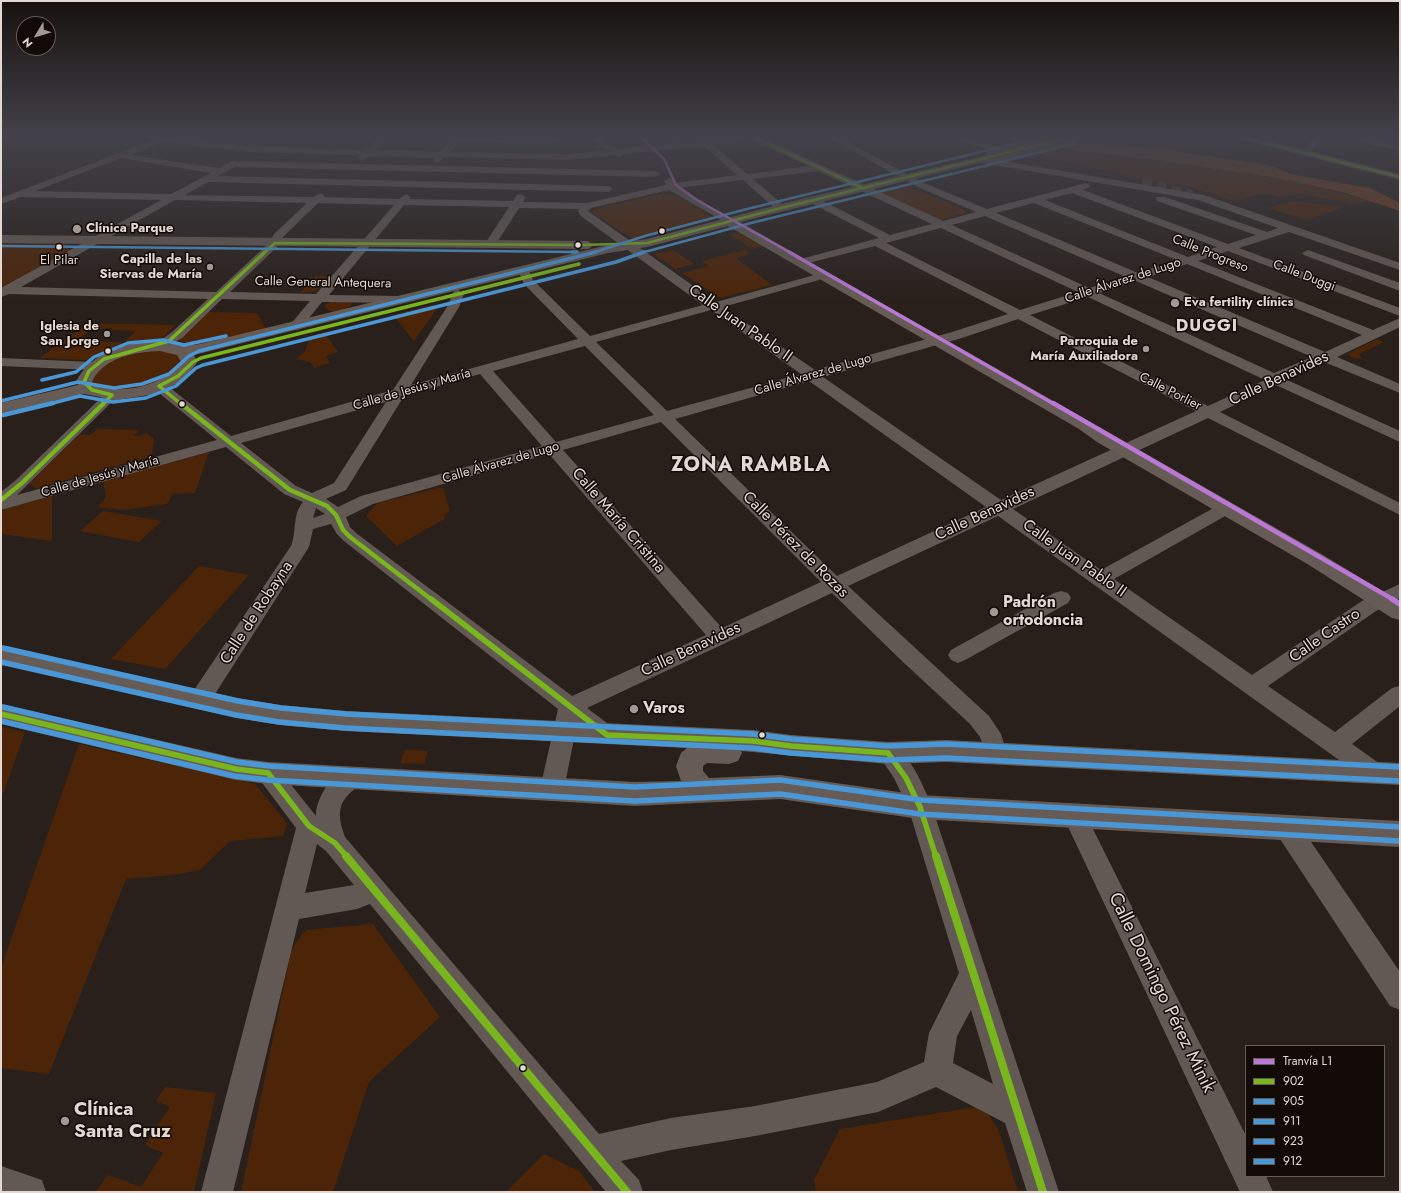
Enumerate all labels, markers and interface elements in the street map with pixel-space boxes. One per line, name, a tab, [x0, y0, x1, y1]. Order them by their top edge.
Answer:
north arrow	[16, 16, 56, 56]
text: N	[18, 34, 36, 51]
place label: Clínica Parque	[86, 221, 173, 237]
marker: Clínica Parque	[71, 223, 83, 235]
unlabelled marker	[657, 226, 667, 236]
street label: Calle Progreso	[1170, 232, 1250, 276]
unlabelled marker	[573, 240, 583, 250]
marker: El Pilar	[54, 242, 64, 252]
place label: Capilla de las Siervas de María	[100, 252, 202, 283]
place label: El Pilar	[40, 253, 78, 269]
street label: Calle Álvarez de Lugo	[1063, 255, 1183, 307]
street label: Calle Duggi	[1271, 257, 1337, 295]
marker: Capilla de las Siervas de María	[205, 262, 215, 272]
street label: Calle General Antequera	[255, 274, 391, 292]
street label: Calle Juan Pablo II	[684, 281, 796, 367]
place label: Eva fertility clínics	[1184, 295, 1293, 311]
marker: Eva fertility clínics	[1169, 297, 1181, 309]
district label: DUGGI	[1176, 317, 1238, 337]
place label: Iglesia de San Jorge	[40, 319, 99, 350]
marker: Iglesia de San Jorge	[102, 329, 112, 339]
place label: Parroquia de María Auxiliadora	[1030, 334, 1138, 365]
marker: Parroquia de María Auxiliadora	[1141, 344, 1151, 354]
unlabelled marker	[103, 346, 113, 356]
street label: Calle Benavides	[1226, 348, 1332, 410]
street label: Calle Álvarez de Lugo	[753, 351, 873, 399]
street label: Calle de Jesús y María	[352, 366, 472, 414]
street label: Calle Porlier	[1136, 370, 1204, 414]
unlabelled marker	[177, 399, 187, 409]
street label: Calle Álvarez de Lugo	[441, 439, 561, 487]
street label: Calle de Jesús y María	[40, 453, 160, 501]
district label: ZONA RAMBLA	[671, 454, 831, 478]
street label: Calle María Cristina	[567, 465, 669, 577]
street label: Calle Benavides	[932, 483, 1038, 545]
street label: Calle Pérez de Rozas	[738, 488, 852, 602]
street label: Calle Juan Pablo II	[1018, 516, 1130, 602]
street label: Calle de Robayna	[217, 558, 297, 668]
place label: Padrón ortodoncia	[1003, 593, 1083, 631]
street label: Calle Castro	[1286, 605, 1364, 667]
marker: Padrón ortodoncia	[988, 606, 1000, 618]
street label: Calle Benavides	[638, 619, 744, 681]
place label: Varos	[643, 699, 685, 719]
marker: Varos	[628, 703, 640, 715]
unlabelled marker	[757, 730, 767, 740]
street label: Calle Domingo Pérez Minik	[1103, 889, 1219, 1097]
legend	[1245, 1045, 1385, 1177]
text: Tranvía L1	[1283, 1052, 1332, 1070]
unlabelled marker	[518, 1063, 528, 1073]
text: 902	[1283, 1072, 1304, 1090]
text: 905	[1283, 1092, 1304, 1110]
place label: Clínica Santa Cruz	[74, 1099, 171, 1143]
text: 911	[1283, 1112, 1301, 1130]
marker: Clínica Santa Cruz	[59, 1115, 71, 1127]
text: 923	[1283, 1132, 1303, 1150]
text: 912	[1283, 1152, 1302, 1170]

